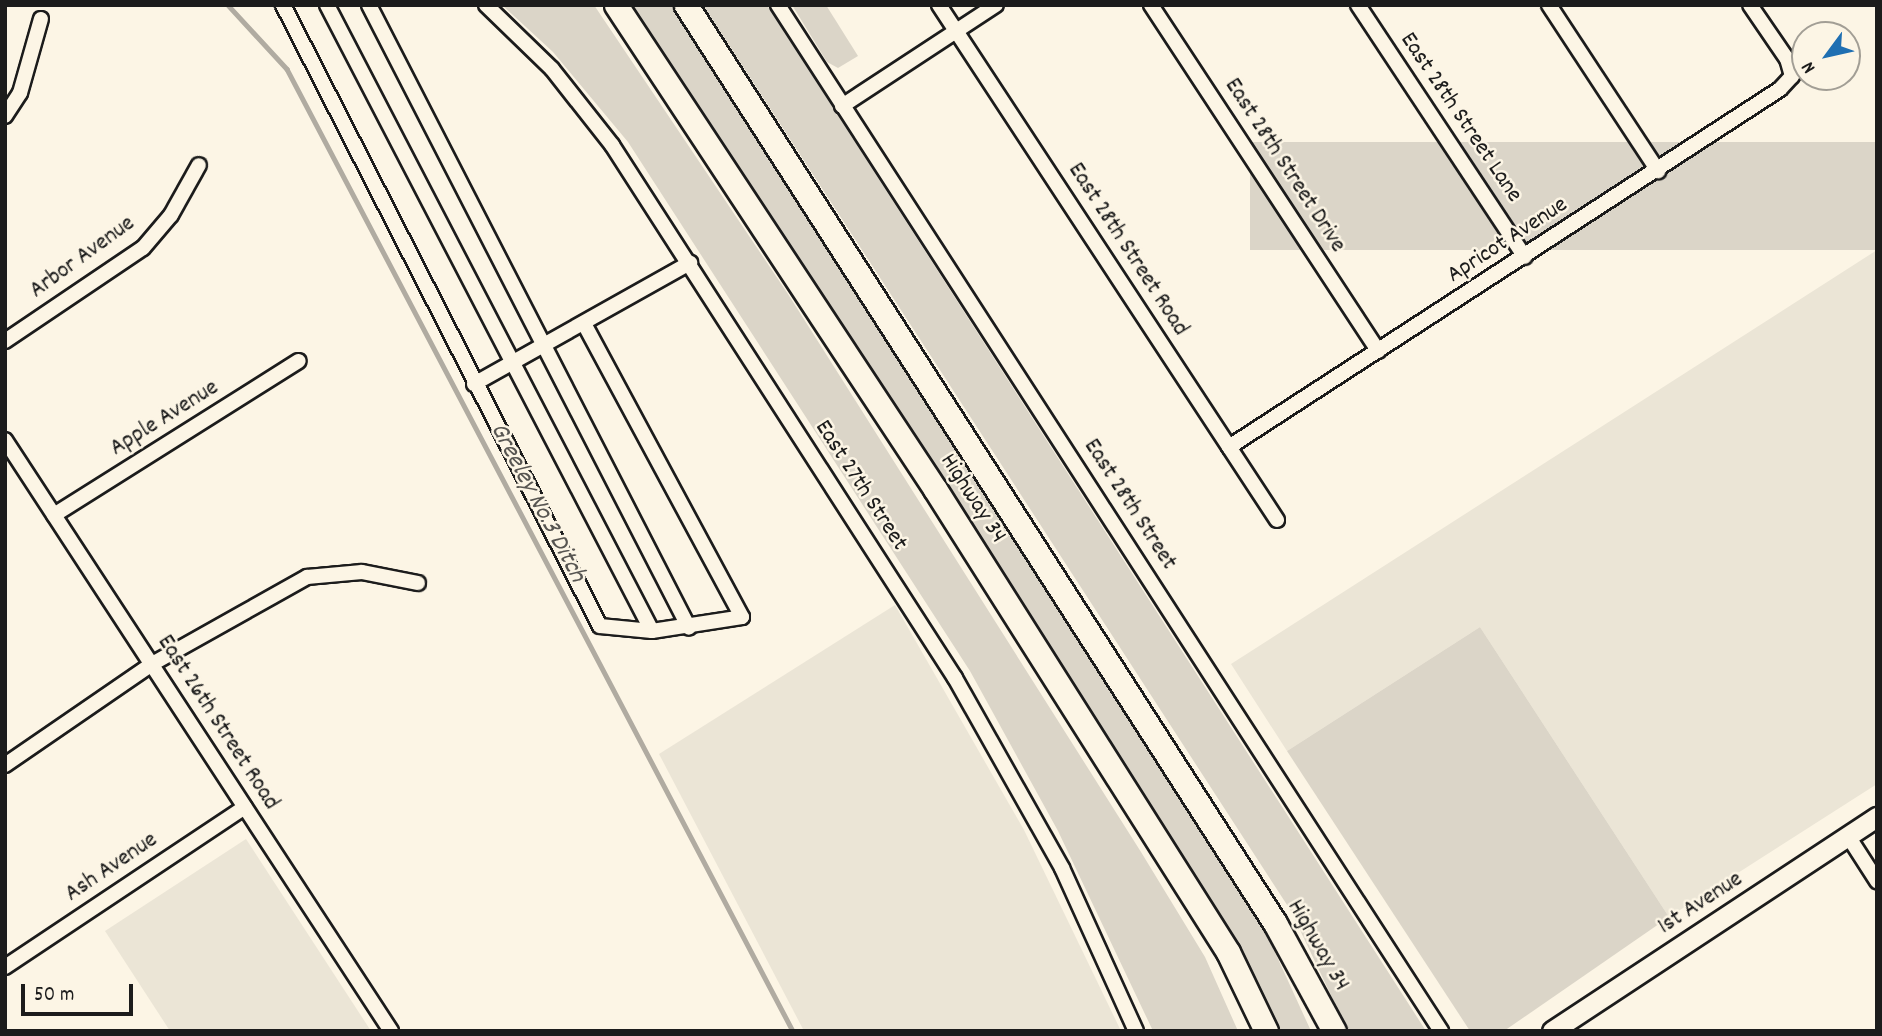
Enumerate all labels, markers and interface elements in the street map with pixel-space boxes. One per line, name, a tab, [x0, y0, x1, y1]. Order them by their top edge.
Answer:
north arrow	[1791, 21, 1861, 91]
street label: East 28th Street Lane	[1393, 28, 1527, 208]
text: N	[1796, 55, 1824, 78]
street label: East 28th Street Drive	[1217, 73, 1351, 259]
street label: East 28th Street Road	[1060, 158, 1194, 342]
street label: Apricot Avenue	[1442, 191, 1574, 291]
street label: Arbor Avenue	[25, 210, 141, 306]
street label: Apple Avenue	[105, 374, 225, 464]
street label: East 27th Street	[807, 415, 913, 557]
water label: Greeley No.3 Ditch	[482, 418, 592, 588]
street label: East 28th Street	[1076, 434, 1182, 576]
street label: Highway 34	[932, 449, 1012, 549]
street label: East 26th Street Road	[150, 630, 284, 816]
street label: Ash Avenue	[60, 827, 164, 909]
street label: 1st Avenue	[1653, 866, 1749, 942]
street label: Highway 34	[1279, 895, 1355, 997]
scale bar	[24, 970, 136, 1014]
text: 50 m	[34, 981, 74, 1011]

